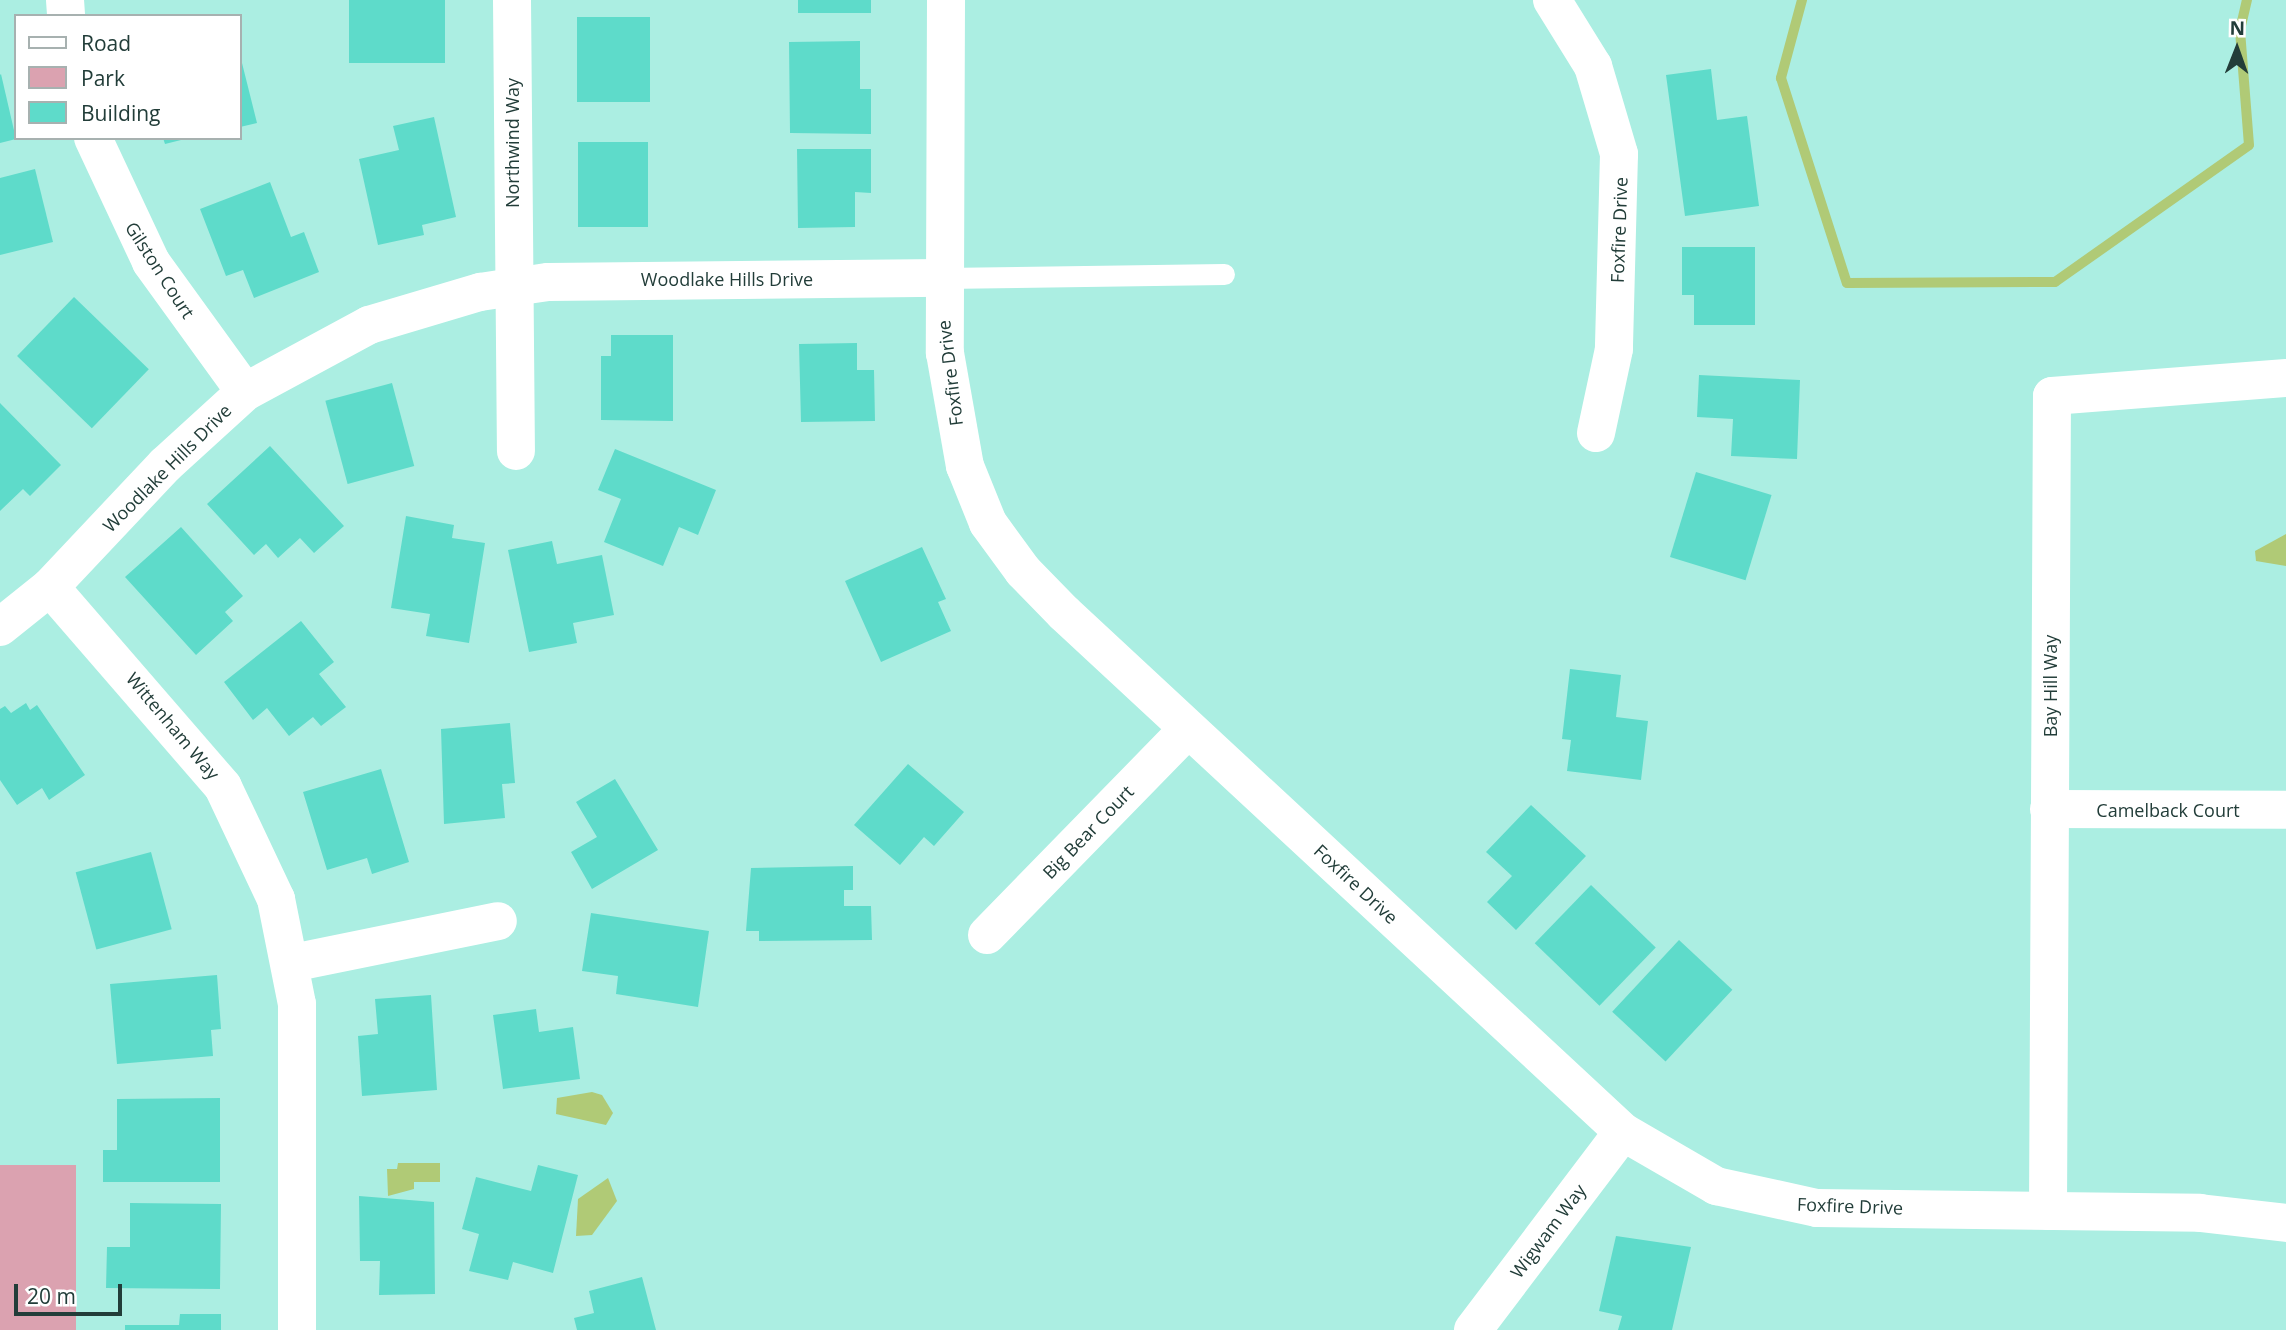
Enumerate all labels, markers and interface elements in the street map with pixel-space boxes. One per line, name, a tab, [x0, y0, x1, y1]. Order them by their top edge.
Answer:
legend	[14, 14, 242, 140]
north arrow	[2202, 14, 2272, 84]
text: N	[2229, 15, 2245, 41]
text: Road	[81, 29, 131, 57]
text: Park	[81, 64, 125, 92]
street label: Northwind Way	[501, 78, 523, 208]
text: Building	[81, 99, 160, 127]
street label: Foxfire Drive	[1606, 176, 1632, 284]
street label: Gilston Court	[121, 218, 199, 322]
street label: Woodlake Hills Drive	[641, 268, 813, 290]
street label: Foxfire Drive	[933, 319, 967, 427]
street label: Woodlake Hills Drive	[98, 399, 236, 537]
street label: Bay Hill Way	[2039, 635, 2061, 737]
street label: Wittenham Way	[122, 668, 224, 784]
street label: Big Bear Court	[1038, 781, 1138, 883]
street label: Camelback Court	[2096, 799, 2240, 821]
street label: Foxfire Drive	[1310, 840, 1402, 928]
street label: Wigwam Way	[1506, 1180, 1590, 1282]
street label: Foxfire Drive	[1796, 1193, 1904, 1219]
scale bar	[18, 1270, 126, 1314]
text: 20 m	[27, 1282, 76, 1310]

